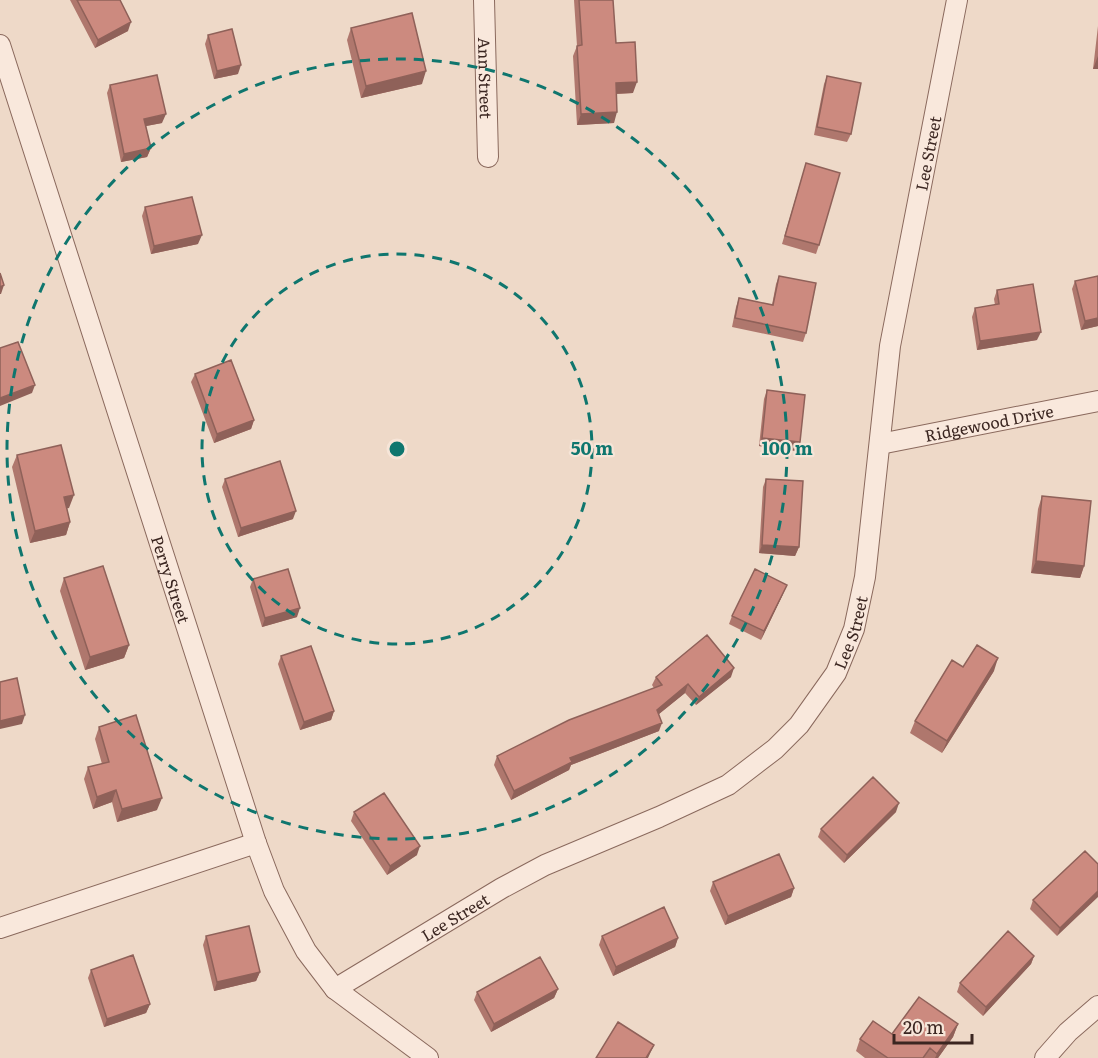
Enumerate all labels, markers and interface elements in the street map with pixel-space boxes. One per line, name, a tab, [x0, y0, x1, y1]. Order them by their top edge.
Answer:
street label: Ann Street	[473, 37, 499, 120]
street label: Lee Street	[908, 113, 946, 193]
street label: Ridgewood Drive	[922, 398, 1055, 447]
text: 50 m	[571, 434, 613, 461]
text: 100 m	[761, 434, 813, 461]
centre of rings	[387, 439, 407, 459]
street label: Perry Street	[146, 532, 197, 627]
street label: Lee Street	[827, 593, 873, 673]
street label: Lee Street	[416, 886, 494, 946]
scale bar	[894, 1007, 972, 1045]
text: 20 m	[903, 1013, 944, 1040]

